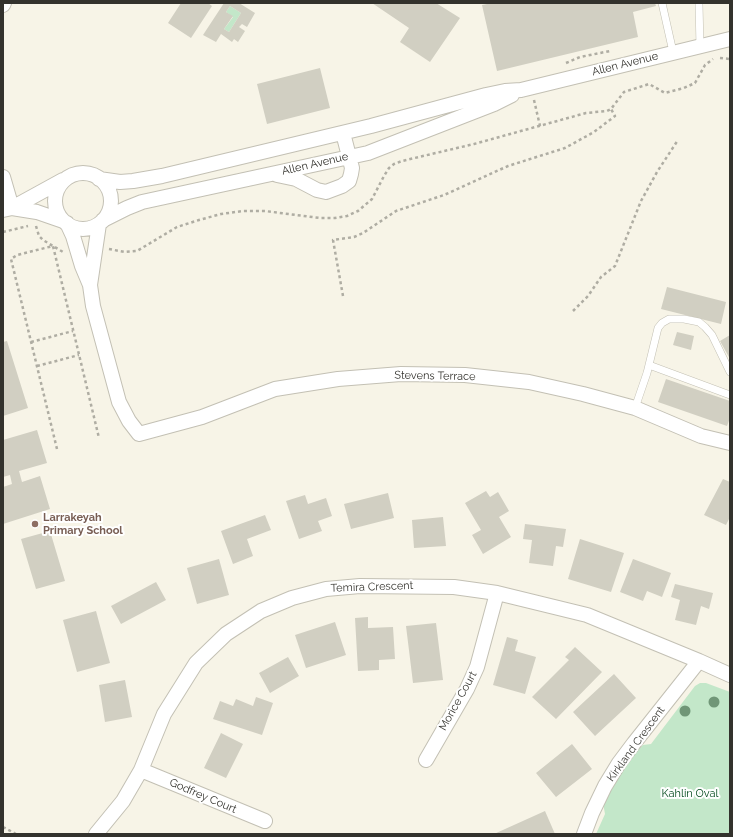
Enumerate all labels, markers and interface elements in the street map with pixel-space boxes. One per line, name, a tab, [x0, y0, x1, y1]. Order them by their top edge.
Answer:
street label: Allen Avenue	[591, 49, 659, 79]
street label: Allen Avenue	[281, 150, 349, 178]
street label: Stevens Terrace	[394, 369, 476, 383]
place label: Larrakeyah Primary School	[43, 511, 123, 537]
marker: Larrakeyah Primary School	[30, 519, 40, 529]
street label: Temira Crescent	[331, 579, 413, 595]
street label: Morice Court	[436, 669, 480, 733]
street label: Kirkland Crescent	[604, 704, 668, 784]
street label: Godfrey Court	[167, 776, 239, 816]
park label: Kahlin Oval	[661, 787, 719, 801]

